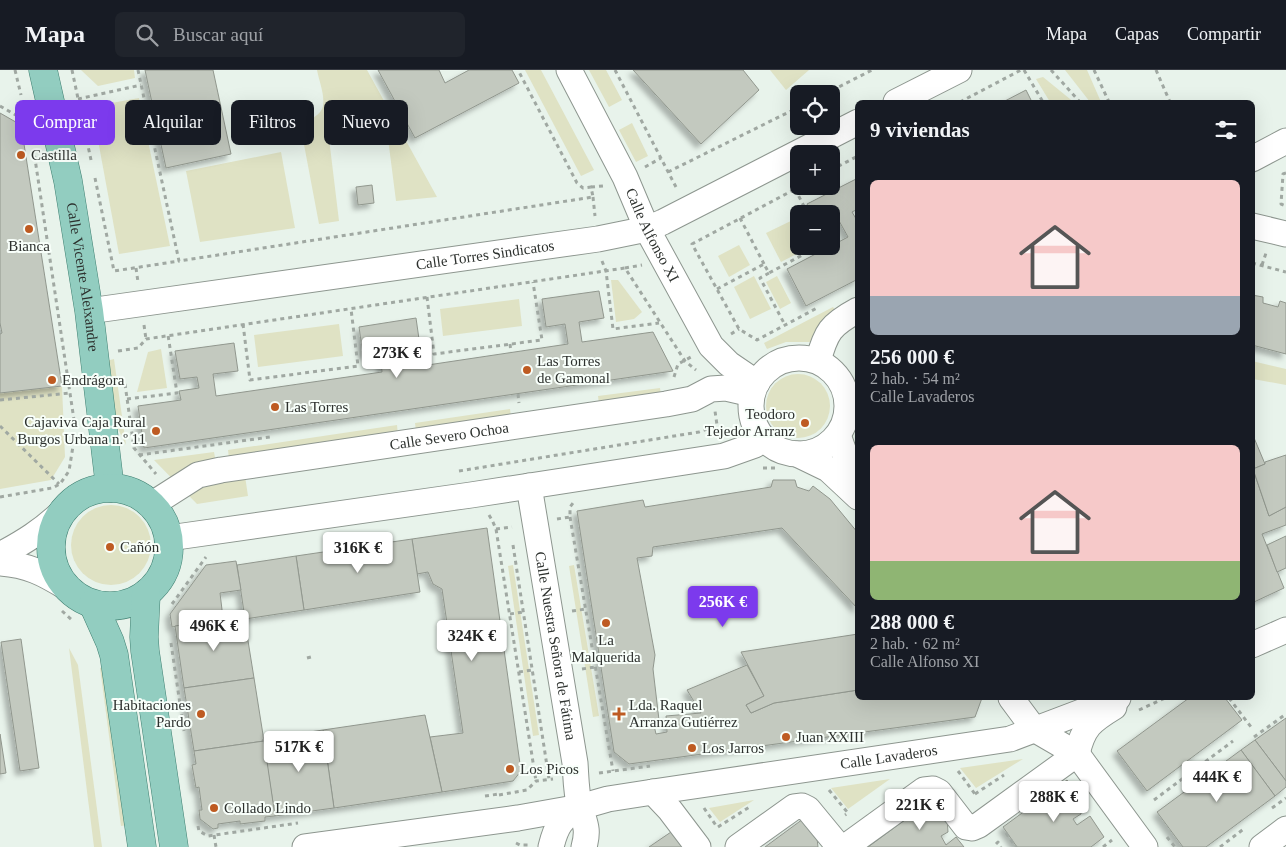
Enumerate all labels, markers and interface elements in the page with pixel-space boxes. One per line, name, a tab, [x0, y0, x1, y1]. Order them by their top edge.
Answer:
search box	[115, 12, 465, 57]
text: Mapa	[25, 21, 85, 47]
icon: search	[133, 21, 161, 49]
text: Buscar aquí	[173, 24, 263, 45]
text: Mapa	[1046, 24, 1087, 44]
text: Capas	[1115, 24, 1159, 44]
text: Compartir	[1187, 24, 1261, 44]
map controls	[790, 85, 840, 255]
button: locate	[790, 85, 840, 135]
chip: Comprar	[15, 100, 115, 145]
chip: Alquilar	[125, 100, 221, 145]
chip: Filtros	[231, 100, 314, 145]
chip: Nuevo	[324, 100, 408, 145]
icon: filters	[1212, 116, 1240, 144]
text: 9 viviendas	[870, 118, 970, 142]
button: +	[790, 145, 840, 195]
place label: Castilla	[31, 147, 77, 163]
marker: Castilla	[15, 149, 27, 161]
street label: Calle Alfonso XI	[623, 186, 682, 285]
street label: Calle Vicente Aleixandre	[64, 201, 102, 353]
button: −	[790, 205, 840, 255]
icon: home	[1010, 212, 1100, 302]
marker: Bianca	[23, 223, 35, 235]
street label: Calle Torres Sindicatos	[415, 237, 555, 273]
place label: Bianca	[8, 238, 50, 254]
pin: 273K €	[356, 336, 438, 379]
text: 273K €	[373, 344, 421, 361]
text: 256 000 €	[870, 345, 954, 369]
place label: Las Torres de Gamonal	[537, 353, 610, 386]
marker: Las Torres de Gamonal	[521, 364, 533, 376]
text: 2 hab. · 54 m²	[870, 370, 960, 387]
place label: Endrágora	[62, 372, 125, 388]
marker: Endrágora	[46, 374, 58, 386]
text: Calle Lavaderos	[870, 388, 974, 405]
place label: Las Torres	[285, 399, 348, 415]
marker: Las Torres	[269, 401, 281, 413]
place label: Teodoro Tejedor Arranz	[705, 406, 795, 439]
place label: Cajaviva Caja Rural Burgos Urbana n.º 11	[17, 414, 146, 447]
marker: Teodoro Tejedor Arranz	[799, 417, 811, 429]
street label: Calle Severo Ochoa	[389, 419, 510, 453]
marker: Cajaviva Caja Rural Burgos Urbana n.º 11	[150, 425, 162, 437]
icon: home	[1010, 477, 1100, 567]
pin: 316K €	[317, 532, 399, 574]
place label: Cañón	[120, 539, 160, 555]
text: 316K €	[334, 539, 382, 556]
marker: Cañón	[104, 541, 116, 553]
street label: Calle Nuestra Señora de Fátima	[532, 550, 579, 742]
pin: 256K €	[682, 586, 764, 628]
text: 256K €	[699, 593, 747, 610]
pin: 496K €	[173, 610, 255, 652]
text: 288 000 €	[870, 610, 954, 634]
text: 496K €	[190, 617, 238, 634]
marker: La Malquerida	[600, 617, 612, 629]
pin: 324K €	[431, 620, 513, 662]
text: 324K €	[448, 627, 496, 644]
place label: La Malquerida	[571, 632, 641, 665]
text: 2 hab. · 62 m²	[870, 635, 960, 652]
text: Calle Alfonso XI	[870, 653, 979, 670]
place label: Habitaciones Pardo	[113, 697, 191, 730]
place label: Lda. Raquel Arranza Gutiérrez	[629, 697, 738, 730]
marker: Habitaciones Pardo	[195, 708, 207, 720]
marker: Lda. Raquel Arranza Gutiérrez	[613, 708, 625, 720]
place label: Juan XXIII	[796, 729, 864, 745]
pin: 517K €	[258, 730, 340, 773]
marker: Juan XXIII	[780, 731, 792, 743]
text: 517K €	[275, 738, 323, 755]
place label: Los Jarros	[702, 740, 764, 756]
marker: Los Jarros	[686, 742, 698, 754]
street label: Calle Lavaderos	[839, 742, 939, 772]
pin: 444K €	[1176, 760, 1258, 803]
place label: Los Picos	[520, 761, 579, 777]
marker: Los Picos	[504, 763, 516, 775]
text: 444K €	[1193, 768, 1241, 785]
pin: 288K €	[1013, 780, 1095, 823]
pin: 221K €	[879, 788, 961, 831]
text: 288K €	[1030, 788, 1078, 805]
text: 221K €	[896, 796, 944, 813]
place label: Collado Lindo	[224, 800, 311, 816]
marker: Collado Lindo	[208, 802, 220, 814]

